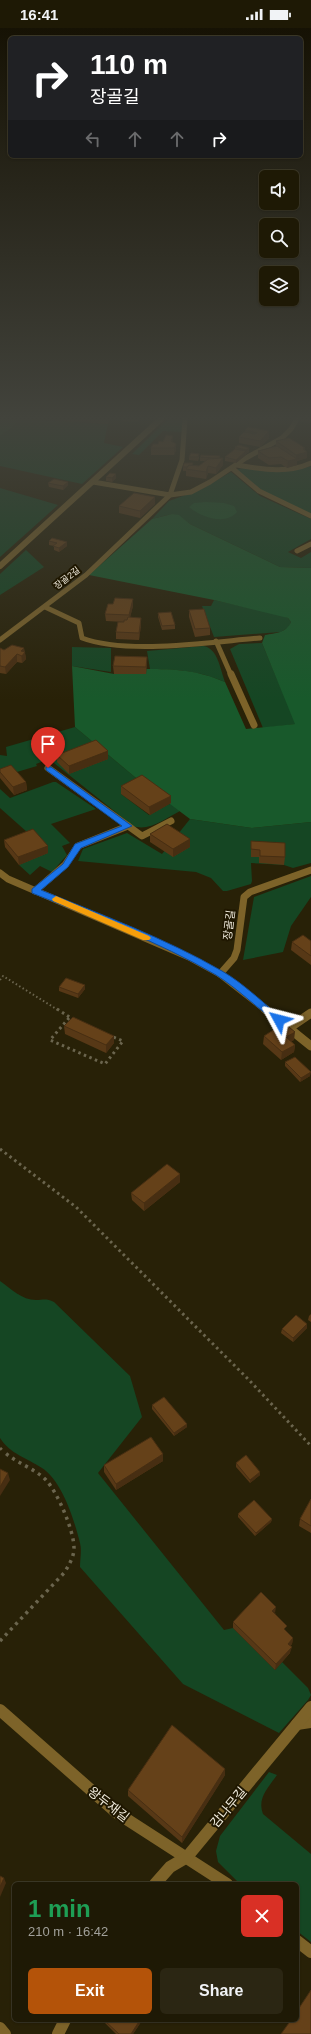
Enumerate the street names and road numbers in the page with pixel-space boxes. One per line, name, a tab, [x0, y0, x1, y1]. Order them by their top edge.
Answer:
street label: 장골2길	[52, 565, 82, 591]
street label: 장골길	[221, 909, 237, 941]
street label: 왕두재길	[85, 1784, 132, 1825]
street label: 감나무길	[207, 1784, 250, 1830]

